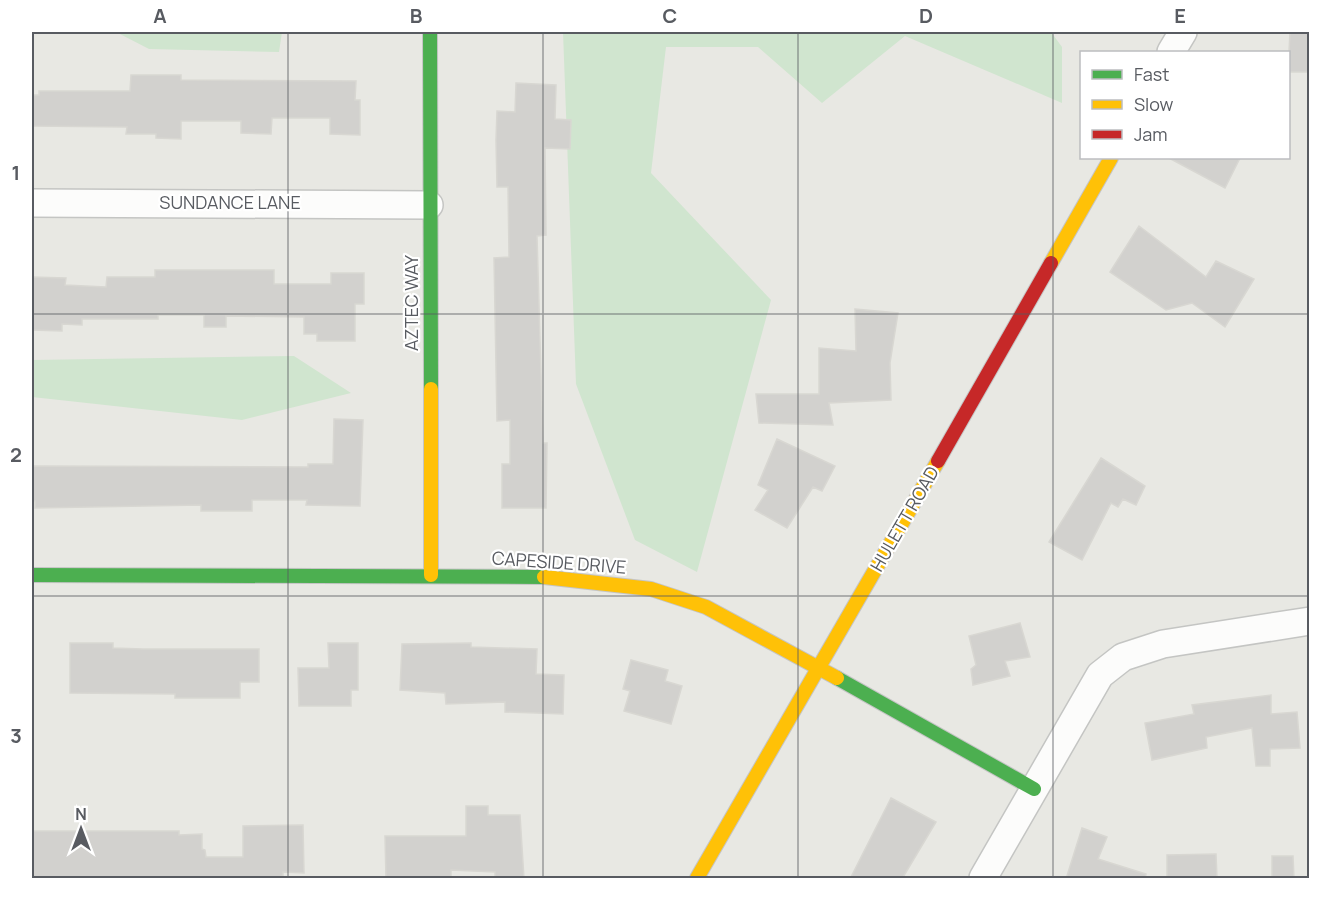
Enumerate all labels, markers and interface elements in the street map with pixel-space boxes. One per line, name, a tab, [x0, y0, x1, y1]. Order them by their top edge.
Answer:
text: A	[153, 2, 167, 29]
text: B	[410, 2, 423, 29]
text: C	[663, 2, 677, 29]
text: D	[919, 2, 933, 29]
text: E	[1174, 2, 1186, 29]
legend	[1080, 51, 1290, 159]
text: Fast	[1134, 62, 1169, 86]
text: Slow	[1134, 92, 1174, 116]
text: Jam	[1134, 122, 1168, 146]
text: 1	[12, 159, 20, 186]
street label: SUNDANCE LANE	[159, 190, 301, 214]
street label: AZTEC WAY	[399, 254, 423, 351]
text: 2	[10, 441, 22, 468]
street label: HULETT ROAD	[864, 462, 944, 575]
street label: CAPESIDE DRIVE	[491, 545, 627, 579]
text: 3	[10, 722, 22, 749]
north arrow	[51, 799, 111, 859]
text: N	[75, 803, 87, 825]

